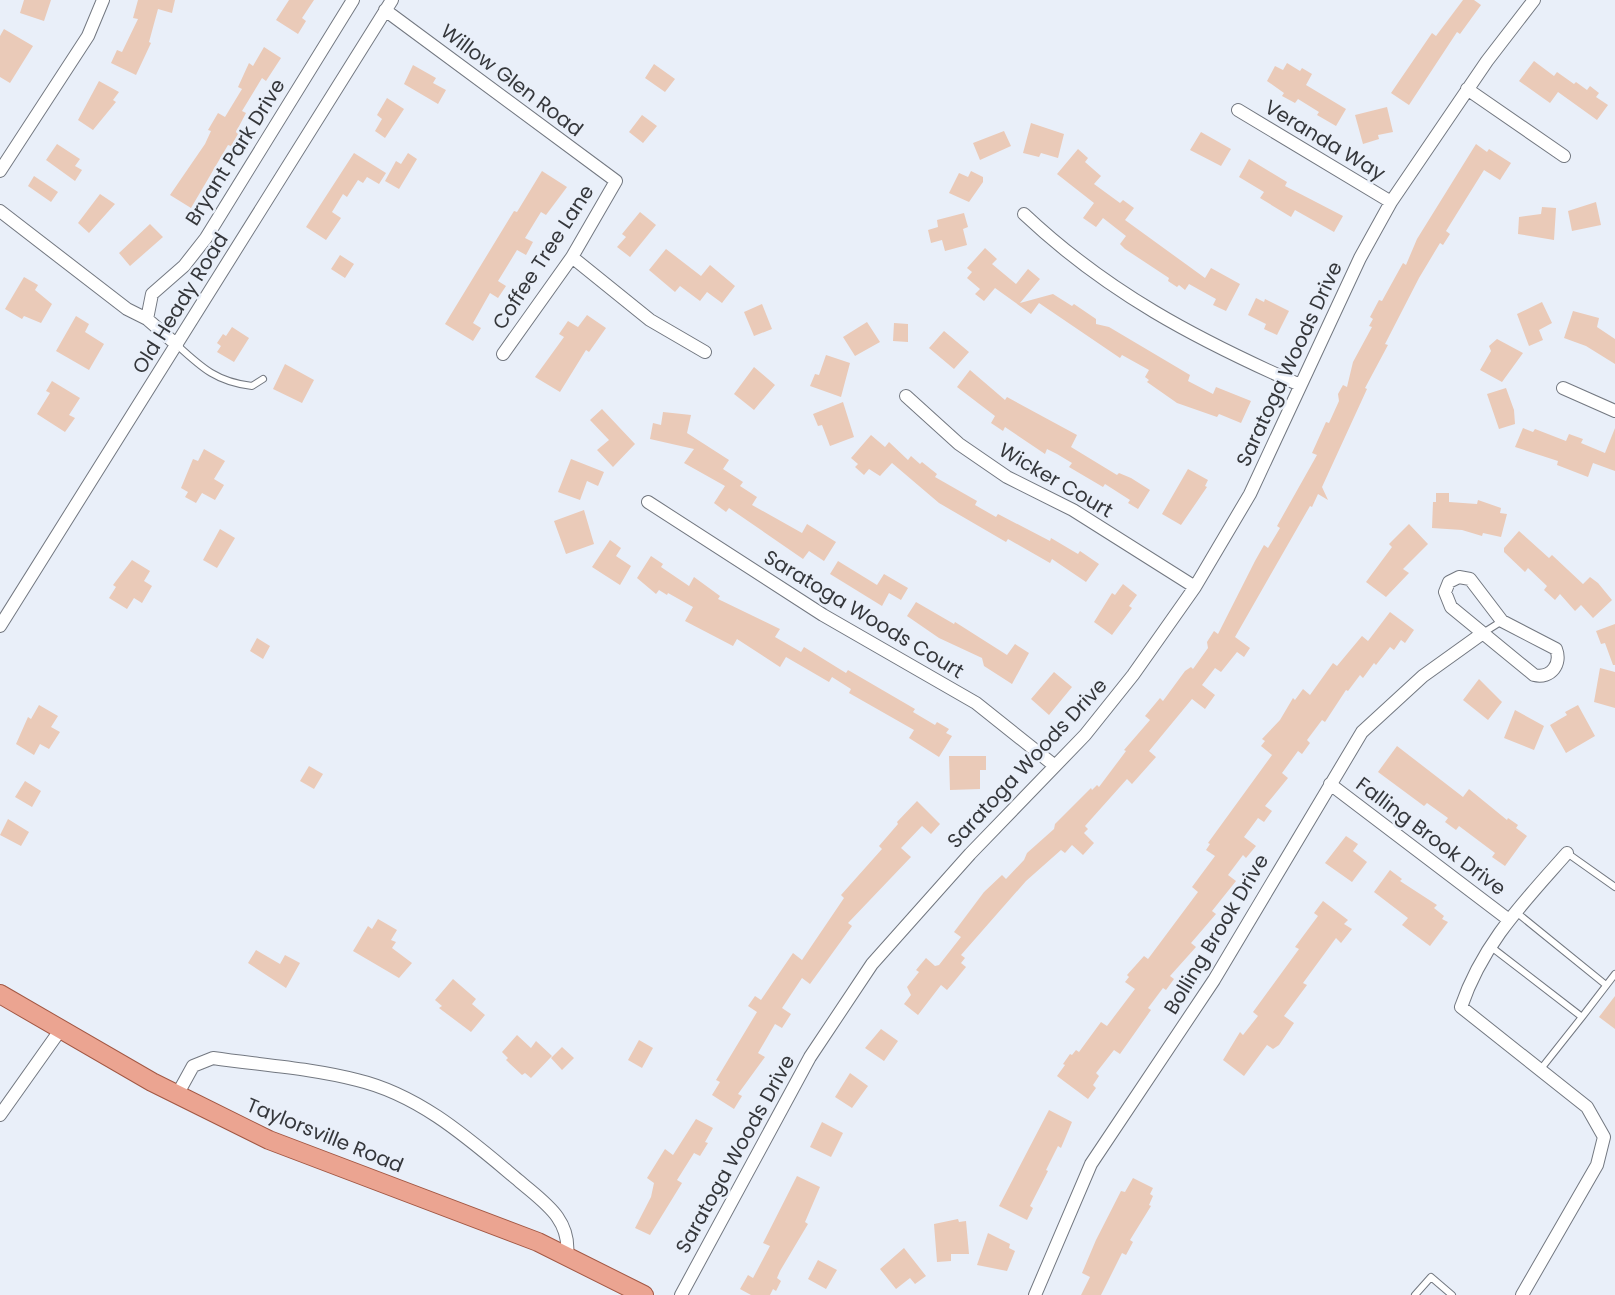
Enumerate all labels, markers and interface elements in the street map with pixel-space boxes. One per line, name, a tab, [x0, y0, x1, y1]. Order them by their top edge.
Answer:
street label: Willow Glen Road	[435, 17, 589, 143]
street label: Bryant Park Drive	[179, 73, 291, 231]
street label: Veranda Way	[1259, 93, 1391, 187]
street label: Coffee Tree Lane	[486, 179, 600, 335]
street label: Old Heady Road	[125, 227, 235, 379]
street label: Saratoga Woods Drive	[1229, 257, 1349, 471]
street label: Wicker Court	[994, 436, 1118, 524]
street label: Saratoga Woods Court	[759, 543, 969, 685]
street label: Saratoga Woods Drive	[941, 672, 1113, 854]
street label: Falling Brook Drive	[1350, 770, 1512, 902]
street label: Bolling Brook Drive	[1157, 849, 1275, 1019]
street label: Saratoga Woods Drive	[669, 1050, 801, 1258]
street label: Taylorsville Road	[242, 1091, 408, 1179]

